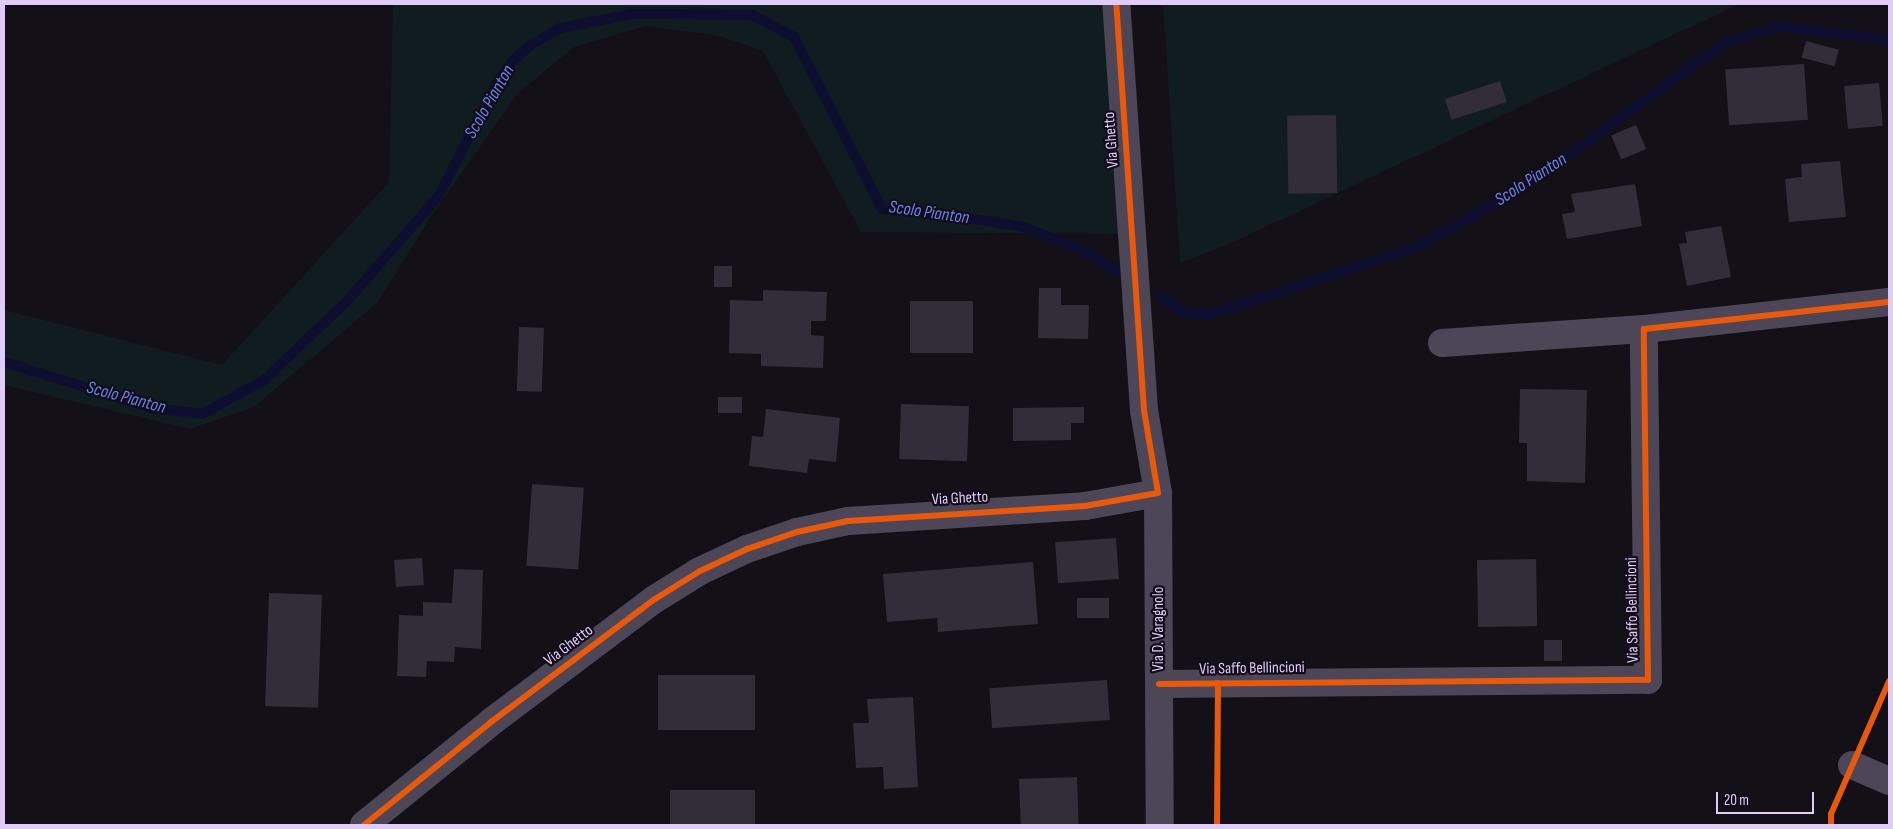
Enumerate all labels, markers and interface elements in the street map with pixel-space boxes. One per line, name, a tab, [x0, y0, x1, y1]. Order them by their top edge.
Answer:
water label: Scolo Pianton	[460, 62, 520, 142]
street label: Via Ghetto	[1100, 111, 1124, 169]
water label: Scolo Pianton	[1491, 149, 1571, 211]
water label: Scolo Pianton	[887, 197, 971, 229]
water label: Scolo Pianton	[84, 377, 168, 419]
street label: Via Ghetto	[931, 488, 989, 510]
street label: Via Saffo Bellincioni	[1622, 557, 1644, 663]
street label: Via D. Varagnolo	[1149, 587, 1169, 671]
street label: Via Ghetto	[541, 621, 597, 671]
street label: Via Saffo Bellincioni	[1199, 658, 1305, 680]
scale bar	[1718, 782, 1816, 814]
text: 20 m	[1724, 791, 1749, 810]

